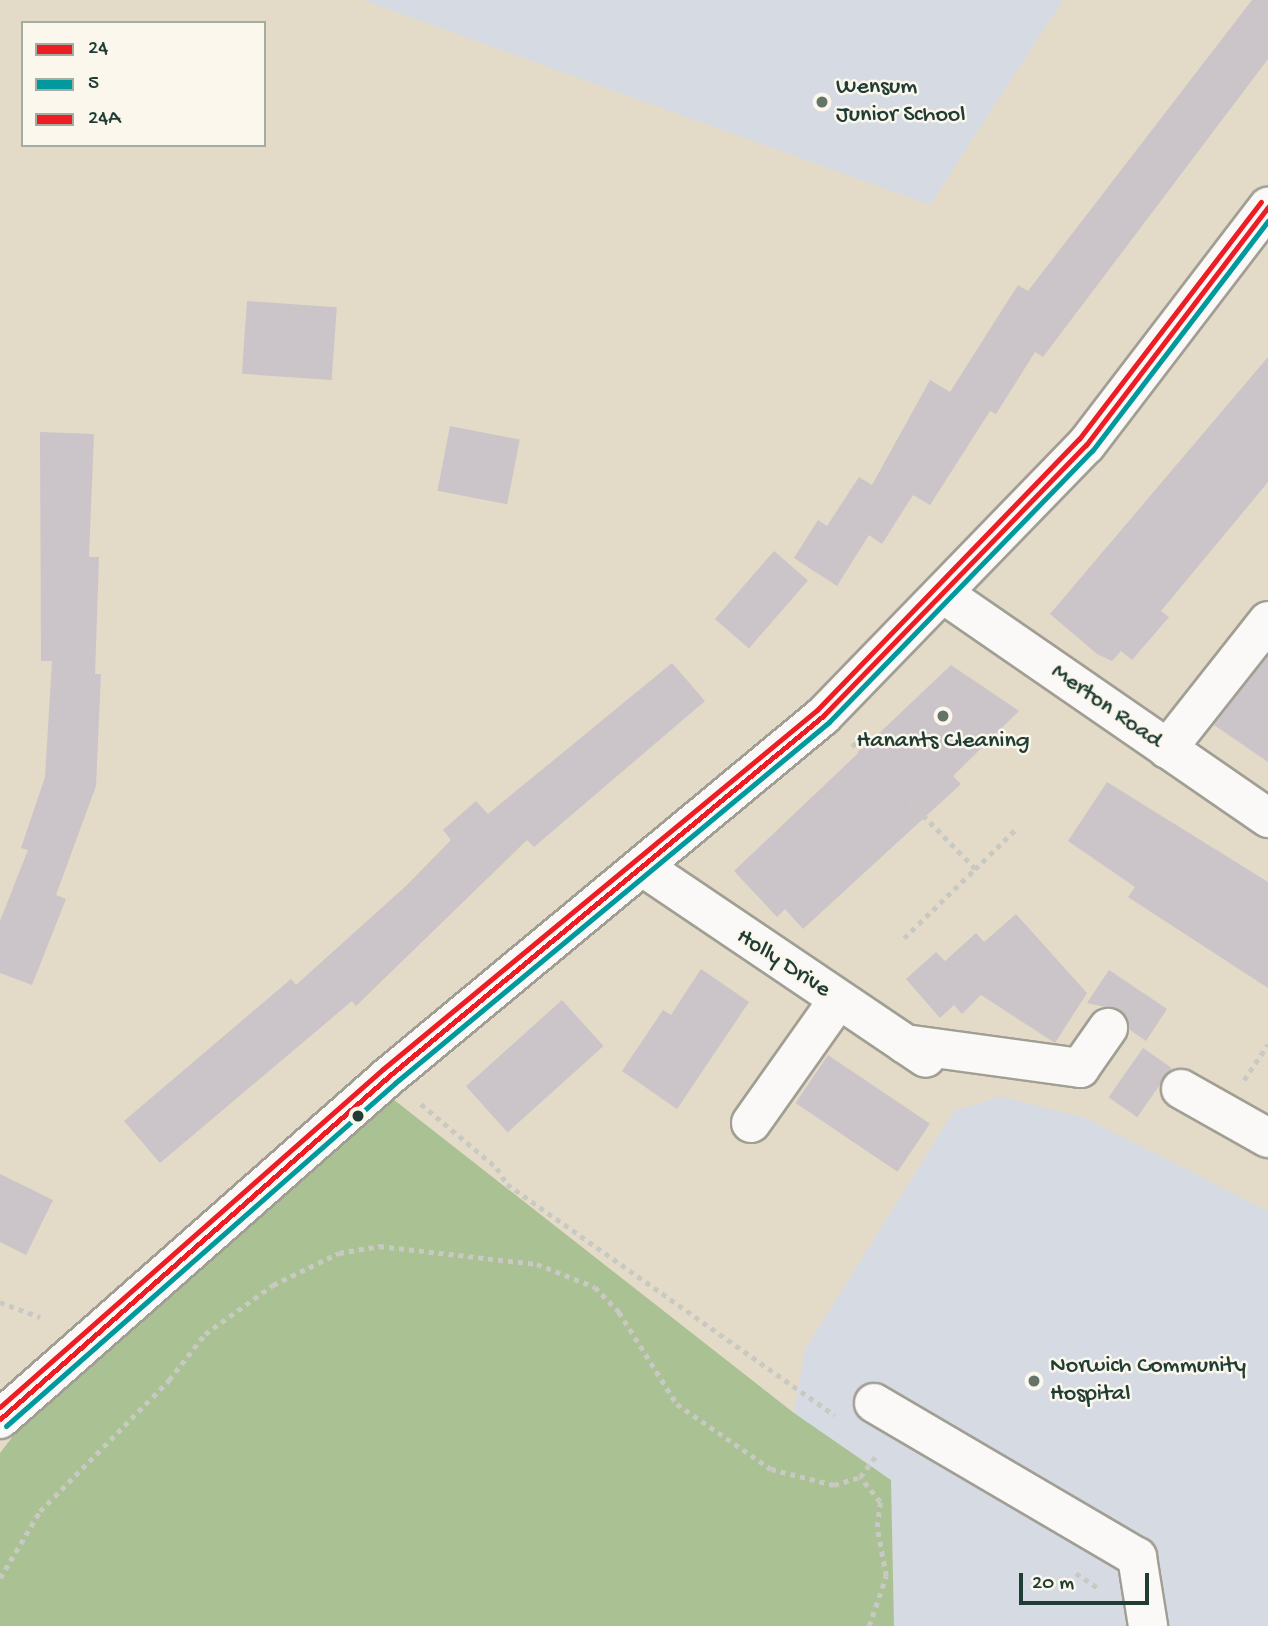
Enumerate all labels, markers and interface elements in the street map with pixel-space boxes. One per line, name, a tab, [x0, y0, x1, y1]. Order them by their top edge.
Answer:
legend	[21, 21, 266, 147]
text: 24	[88, 37, 108, 62]
text: 5	[88, 72, 99, 97]
place label: Wensum Junior School	[836, 74, 966, 130]
marker: Wensum Junior School	[814, 94, 830, 110]
text: 24A	[88, 107, 121, 132]
street label: Merton Road	[1045, 658, 1167, 756]
marker: Hanants Cleaning	[935, 708, 951, 724]
place label: Hanants Cleaning	[856, 728, 1030, 756]
street label: Holly Drive	[730, 923, 836, 1005]
unlabelled marker	[351, 1109, 365, 1123]
place label: Norwich Community Hospital	[1050, 1353, 1246, 1409]
marker: Norwich Community Hospital	[1024, 1371, 1044, 1391]
scale bar	[1023, 1560, 1152, 1604]
text: 20 m	[1032, 1572, 1074, 1597]

